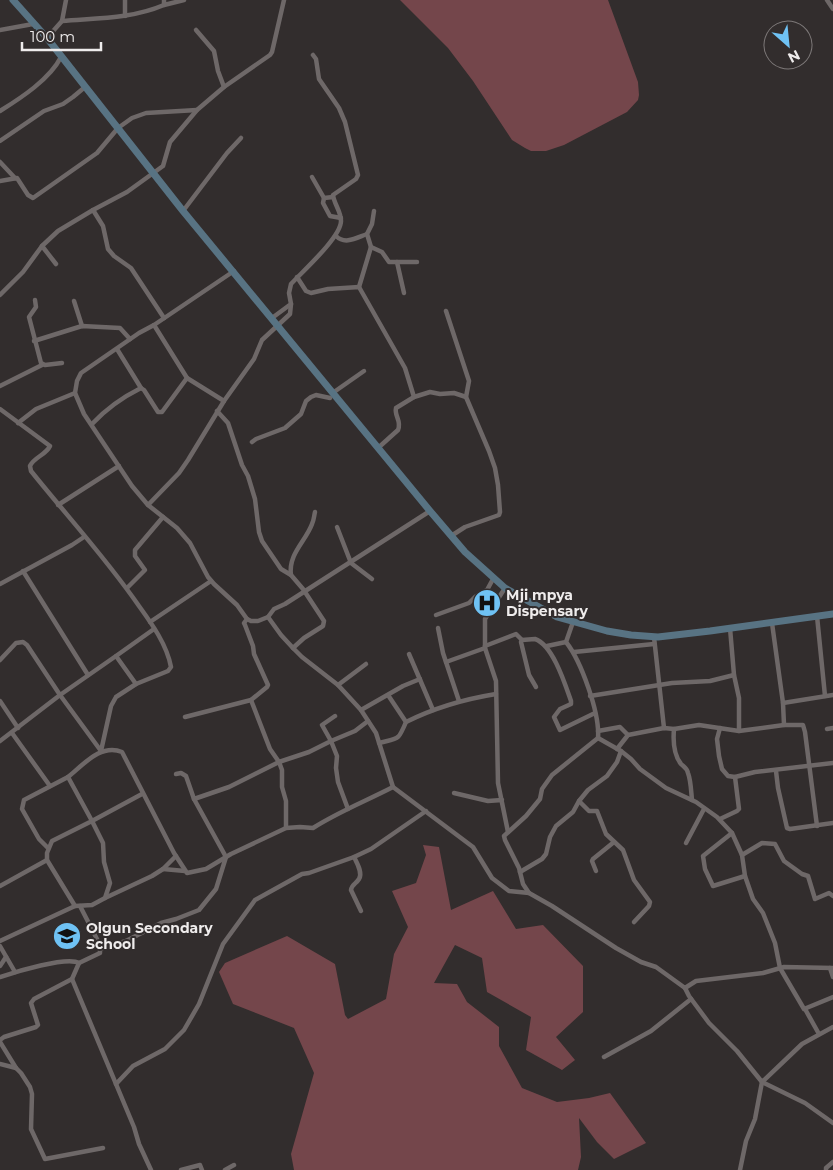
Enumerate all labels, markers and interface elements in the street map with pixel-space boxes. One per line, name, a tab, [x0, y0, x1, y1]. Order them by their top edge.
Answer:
scale bar	[22, 20, 101, 52]
north arrow	[763, 20, 813, 70]
text: 100 m	[30, 27, 75, 46]
text: N	[785, 46, 803, 67]
place label: Mji mpya Dispensary	[506, 586, 588, 620]
hospital icon: Mji mpya Dispensary	[472, 588, 502, 618]
place label: Olgun Secondary School	[86, 919, 213, 953]
school or university icon: Olgun Secondary School	[52, 921, 82, 951]

